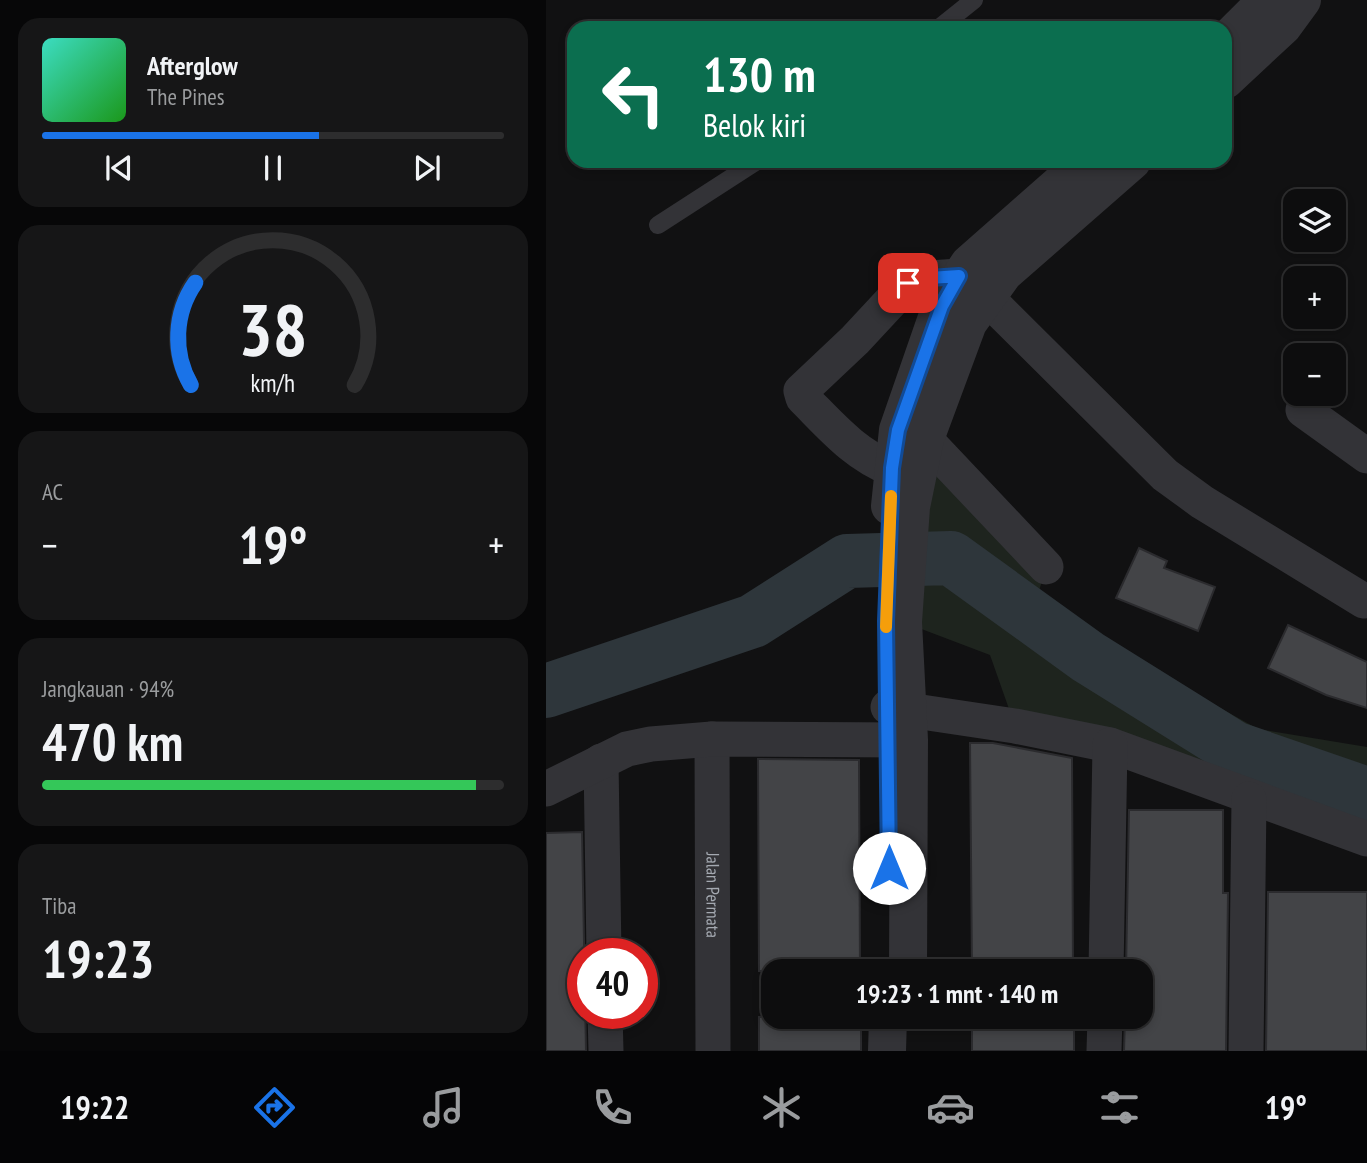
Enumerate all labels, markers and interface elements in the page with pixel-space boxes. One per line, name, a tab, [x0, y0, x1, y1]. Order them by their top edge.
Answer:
text: 130 m	[703, 42, 816, 106]
text: Afterglow	[147, 49, 238, 82]
icon: left	[588, 49, 679, 140]
text: The Pines	[147, 82, 225, 111]
text: Belok kiri	[703, 104, 806, 146]
icon: previous	[100, 149, 138, 187]
icon: pause	[254, 149, 292, 187]
icon: next	[408, 149, 446, 187]
map controls	[1283, 189, 1346, 406]
button: layers	[1283, 189, 1346, 252]
pin	[878, 253, 938, 313]
icon: arrive	[889, 264, 927, 302]
button: +	[1283, 266, 1346, 329]
text: 38	[238, 281, 308, 375]
button: −	[1283, 343, 1346, 406]
text: km/h	[251, 367, 295, 399]
text: AC	[42, 477, 63, 506]
text: 19°	[239, 511, 307, 578]
text: −	[42, 520, 58, 569]
text: +	[488, 520, 504, 569]
text: Jangkauan · 94%	[42, 674, 174, 703]
text: 470 km	[42, 708, 183, 775]
position arrow	[852, 831, 926, 905]
street label: Jalan Permata	[701, 851, 725, 938]
text: Tiba	[42, 891, 76, 920]
text: 19:23	[42, 925, 154, 992]
speed limit sign: 40	[567, 938, 658, 1029]
text: 19:23 · 1 mnt · 140 m	[856, 977, 1058, 1010]
icon: directions	[250, 1083, 299, 1132]
icon: music	[419, 1083, 468, 1132]
icon: phone	[588, 1083, 637, 1132]
icon: climate	[757, 1083, 806, 1132]
icon: car	[926, 1083, 975, 1132]
icon: filters	[1095, 1083, 1144, 1132]
text: 19:22	[60, 1086, 129, 1128]
text: 19°	[1265, 1086, 1307, 1128]

